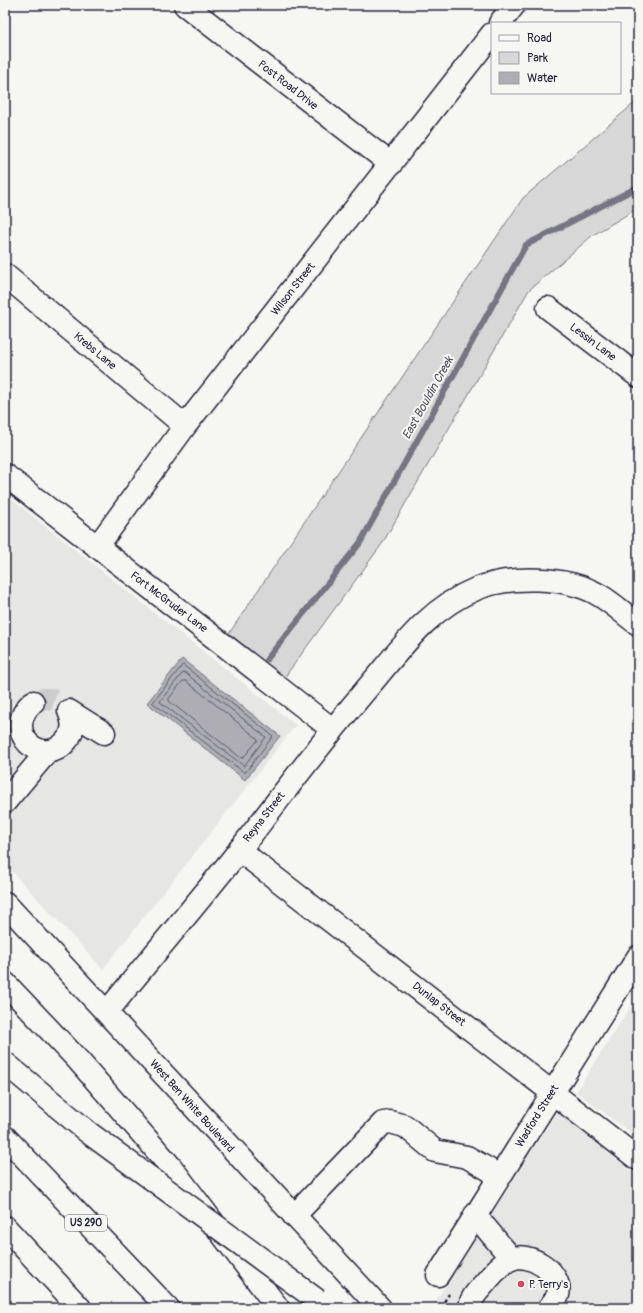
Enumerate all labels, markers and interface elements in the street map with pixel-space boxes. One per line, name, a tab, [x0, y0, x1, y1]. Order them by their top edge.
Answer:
legend	[491, 22, 621, 94]
text: Road	[527, 31, 552, 46]
text: Park	[527, 51, 548, 66]
street label: Post Road Drive	[255, 58, 321, 113]
text: Water	[527, 71, 558, 86]
street label: Wilson Street	[268, 260, 318, 318]
street label: Lessin Lane	[567, 320, 619, 364]
street label: Krebs Lane	[71, 330, 119, 373]
water label: East Bouldin Creek	[399, 353, 457, 442]
street label: Fort McGruder Lane	[128, 569, 210, 635]
street label: Reyna Street	[240, 789, 288, 845]
street label: Dunlap Street	[410, 979, 469, 1029]
street label: West Ben White Boulevard	[147, 1057, 237, 1155]
street label: Wadford Street	[513, 1082, 562, 1150]
road number: US 290	[65, 1215, 107, 1231]
place label: P. Terry's	[529, 1278, 568, 1291]
marker: P. Terry's	[516, 1279, 526, 1289]

